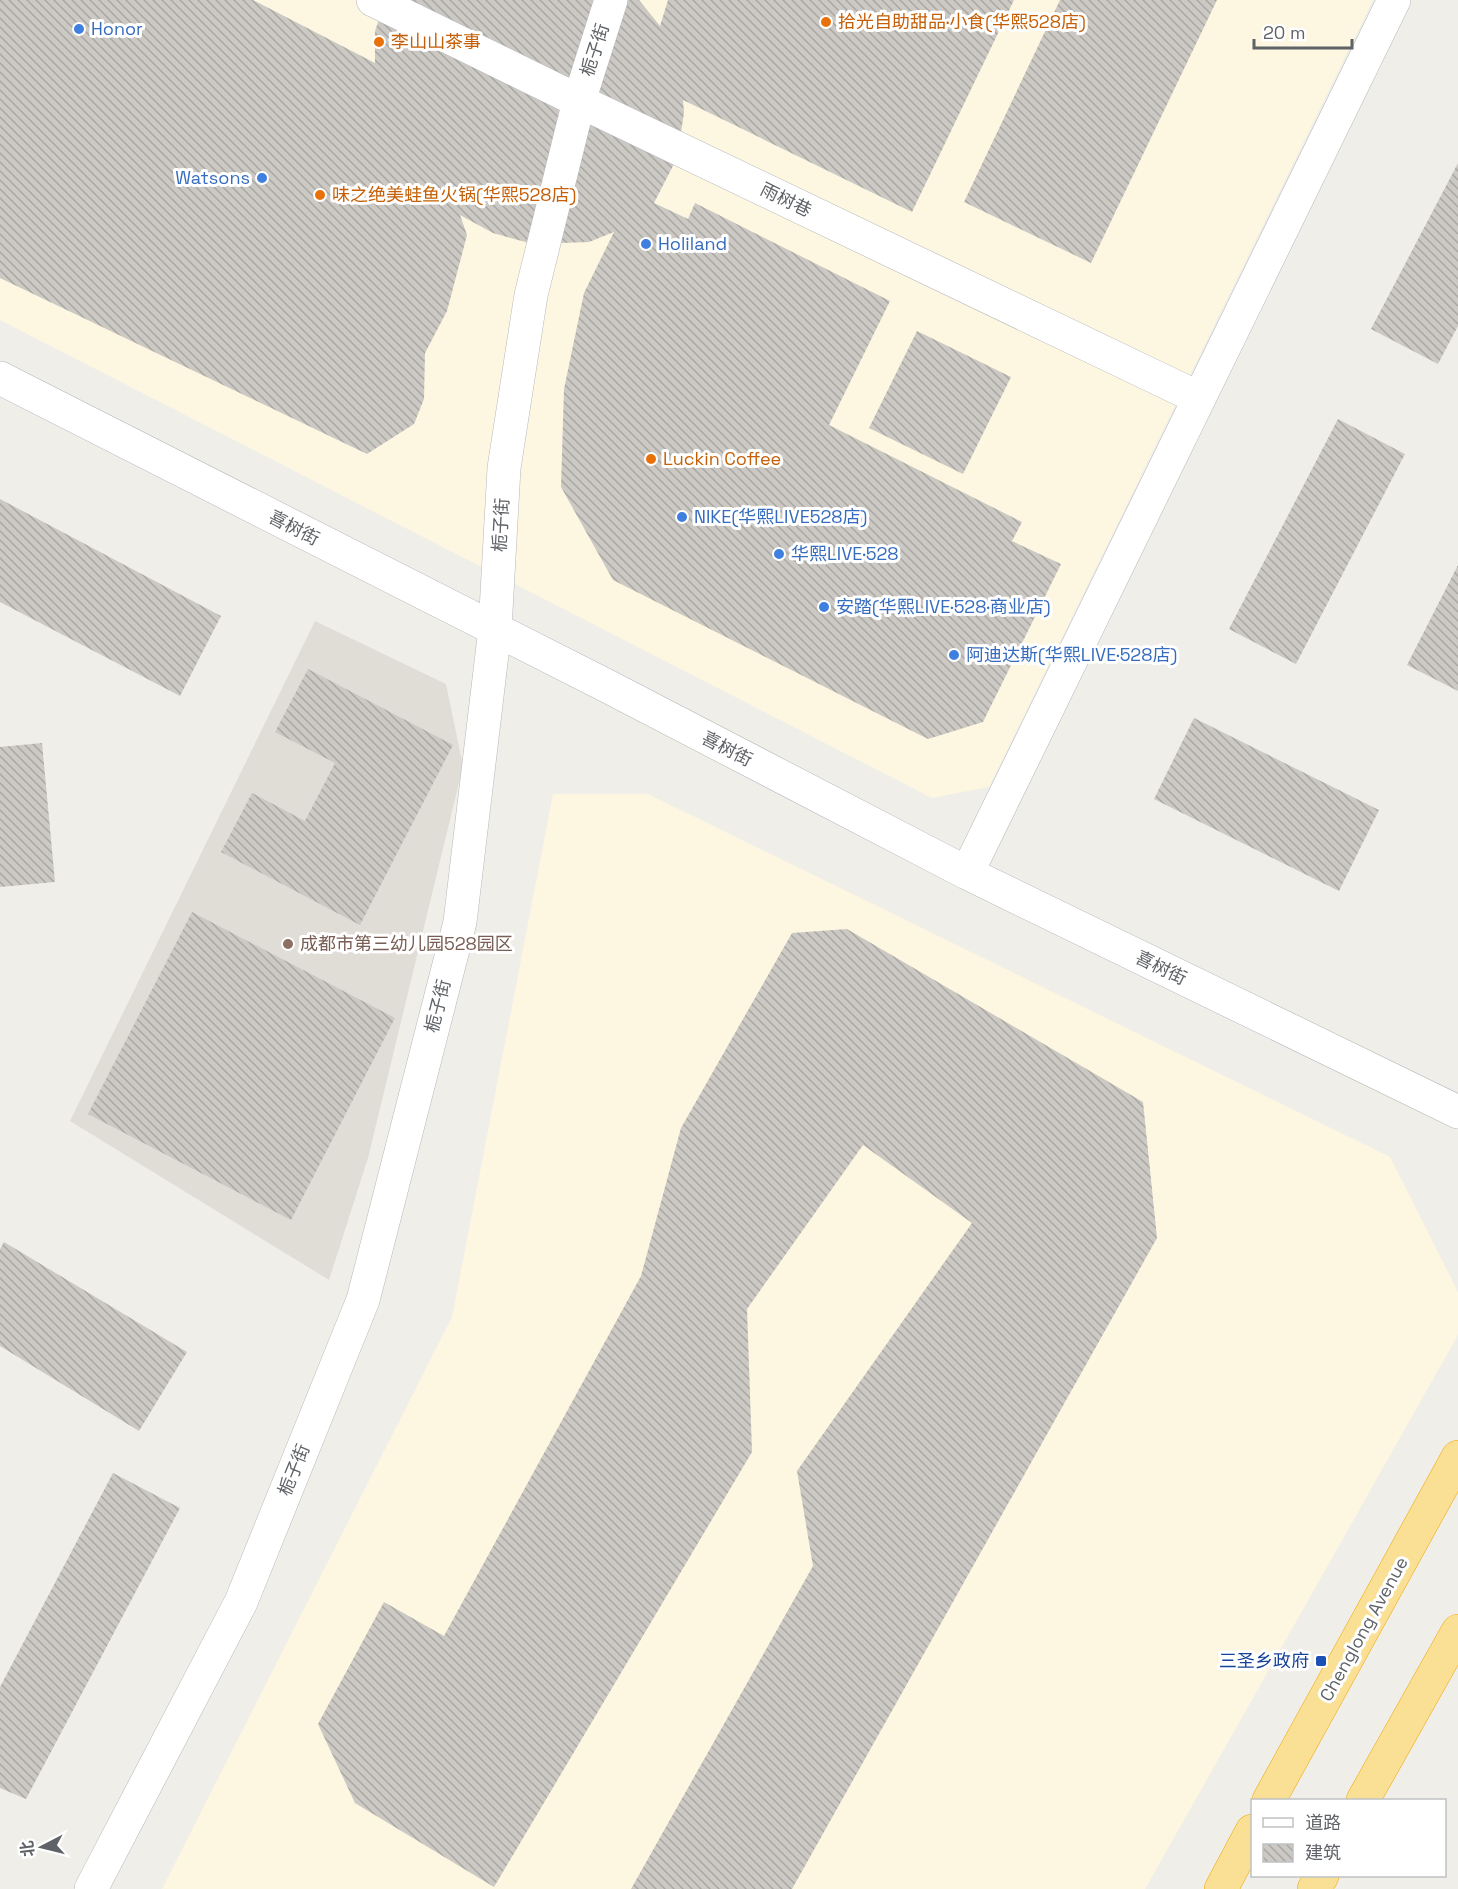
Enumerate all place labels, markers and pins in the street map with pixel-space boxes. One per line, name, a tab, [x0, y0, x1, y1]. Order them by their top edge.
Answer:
place label: 拾光自助甜品·小食(华熙528店)	[838, 10, 1086, 33]
marker: 拾光自助甜品·小食(华熙528店)	[819, 15, 833, 29]
place label: Honor	[91, 17, 143, 40]
marker: Honor	[72, 22, 86, 36]
place label: 李山山茶事	[391, 30, 481, 53]
marker: 李山山茶事	[372, 35, 386, 49]
place label: Watsons	[175, 166, 250, 189]
marker: Watsons	[255, 171, 269, 185]
place label: 味之绝美蛙鱼火锅(华熙528店)	[332, 183, 576, 206]
marker: 味之绝美蛙鱼火锅(华熙528店)	[313, 188, 327, 202]
place label: Holiland	[658, 232, 727, 255]
marker: Holiland	[639, 237, 653, 251]
place label: Luckin Coffee	[663, 447, 781, 470]
marker: Luckin Coffee	[644, 452, 658, 466]
place label: NIKE(华熙LIVE528店)	[694, 505, 867, 528]
marker: NIKE(华熙LIVE528店)	[675, 510, 689, 524]
place label: 华熙LIVE·528	[791, 542, 899, 565]
marker: 华熙LIVE·528	[772, 547, 786, 561]
place label: 安踏(华熙LIVE·528·商业店)	[836, 595, 1051, 618]
marker: 安踏(华熙LIVE·528·商业店)	[817, 600, 831, 614]
place label: 阿迪达斯(华熙LIVE·528店)	[966, 643, 1177, 666]
marker: 阿迪达斯(华熙LIVE·528店)	[947, 648, 961, 662]
place label: 成都市第三幼儿园528园区	[300, 932, 513, 955]
marker: 成都市第三幼儿园528园区	[281, 937, 295, 951]
place label: 三圣乡政府	[1219, 1649, 1309, 1672]
marker: 三圣乡政府	[1314, 1654, 1328, 1668]

